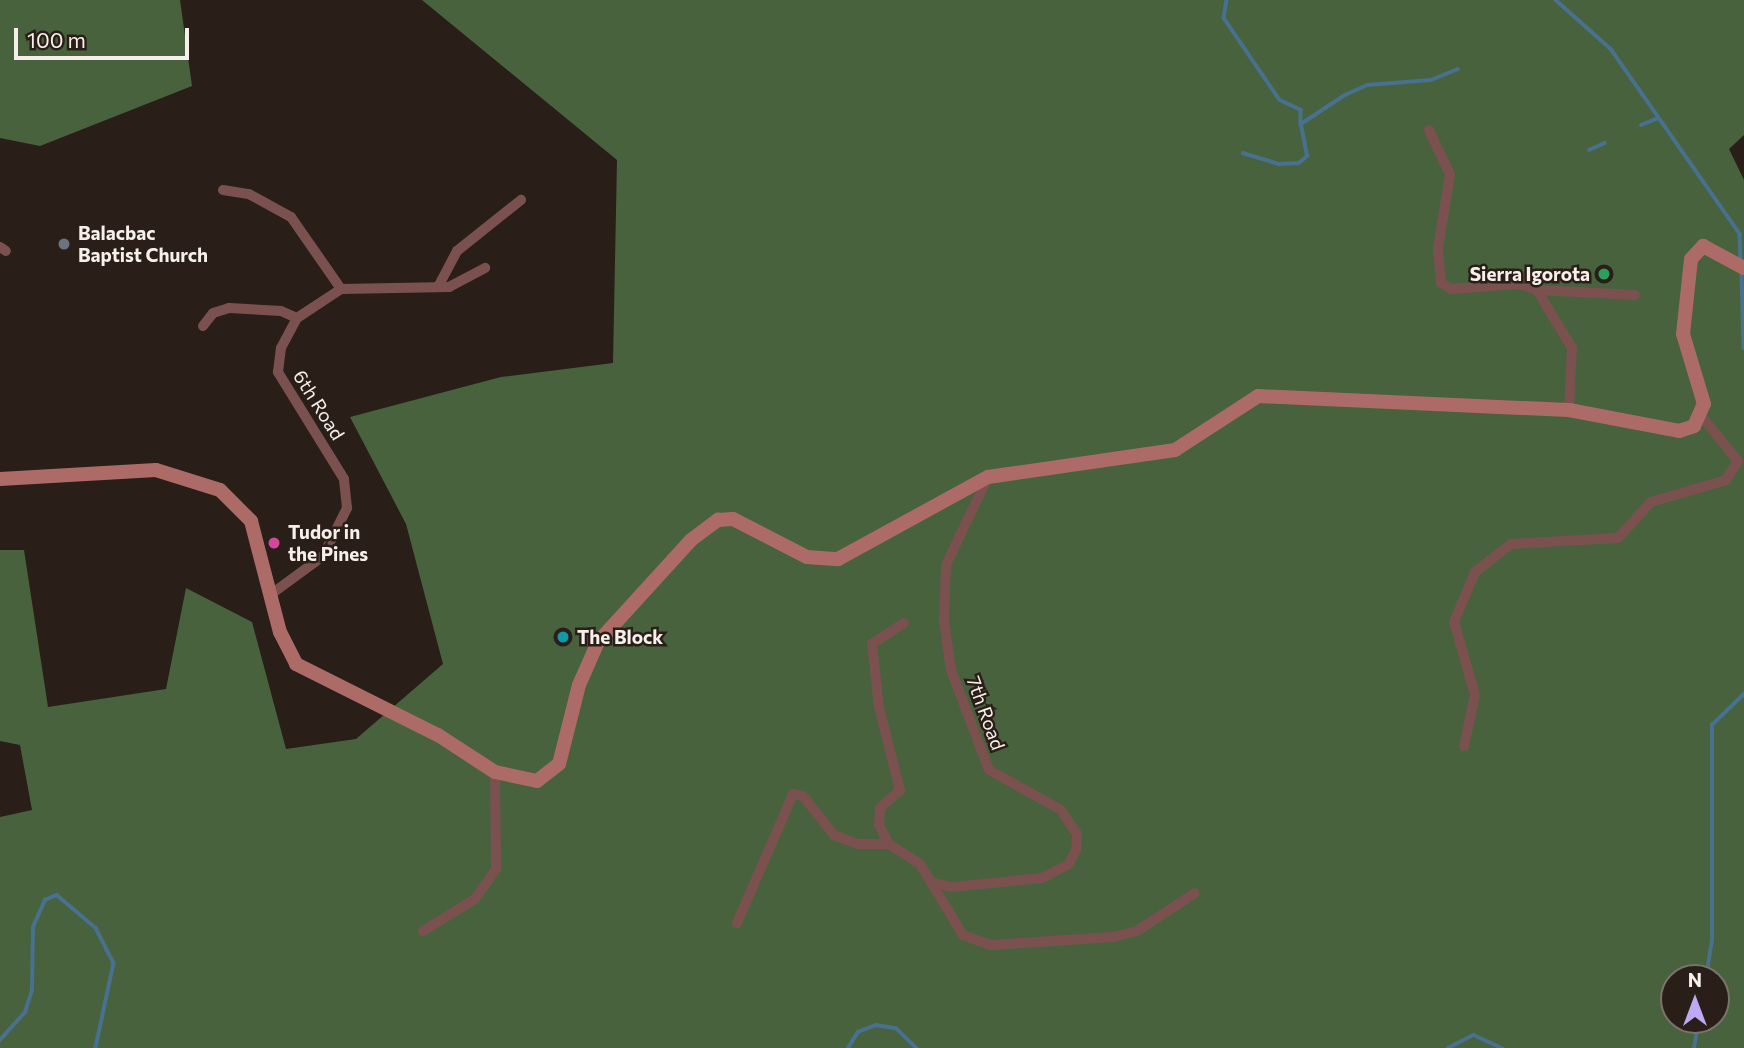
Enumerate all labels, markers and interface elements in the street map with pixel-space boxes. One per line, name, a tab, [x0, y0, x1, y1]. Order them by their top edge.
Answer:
scale bar	[18, 14, 192, 58]
text: 100 m	[27, 27, 86, 52]
place label: Balacbac Baptist Church	[78, 222, 208, 266]
marker: Balacbac Baptist Church	[56, 236, 72, 252]
place label: Sierra Igorota	[1470, 263, 1590, 285]
marker: Sierra Igorota	[1596, 266, 1612, 282]
street label: 6th Road	[289, 366, 349, 444]
place label: Tudor in the Pines	[288, 521, 368, 565]
marker: Tudor in the Pines	[266, 535, 282, 551]
place label: The Block	[577, 626, 663, 648]
marker: The Block	[555, 629, 571, 645]
street label: 7th Road	[962, 673, 1010, 753]
north arrow	[1660, 964, 1730, 1034]
text: N	[1688, 968, 1702, 991]

